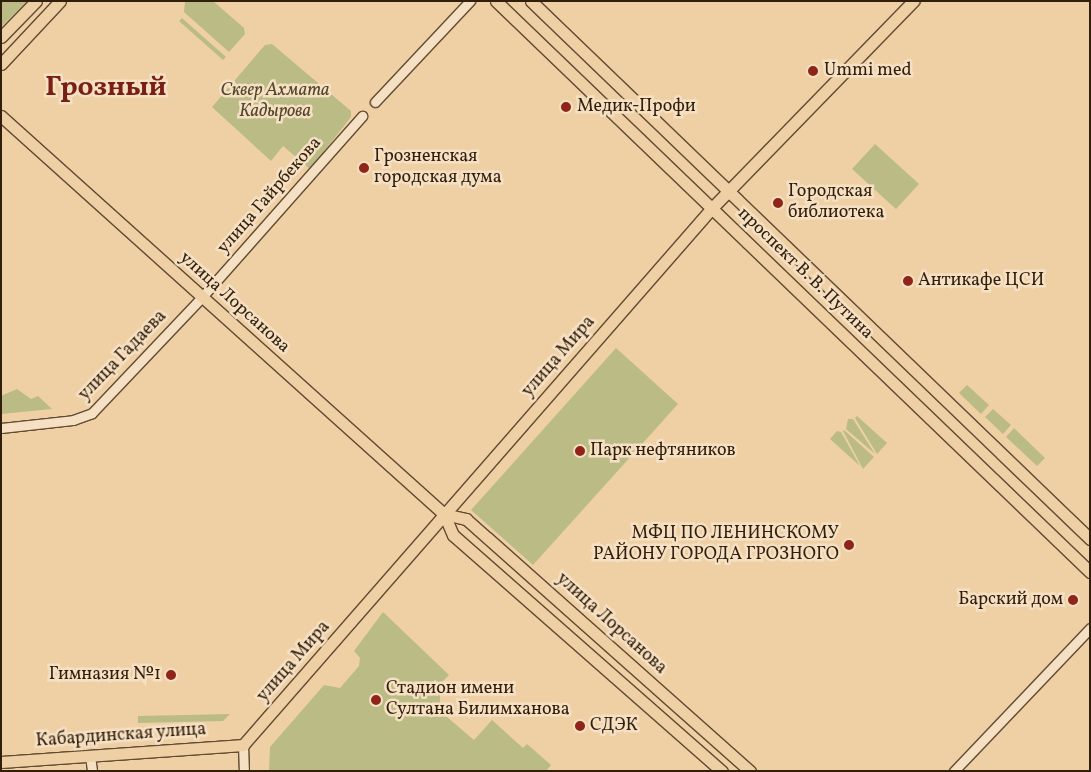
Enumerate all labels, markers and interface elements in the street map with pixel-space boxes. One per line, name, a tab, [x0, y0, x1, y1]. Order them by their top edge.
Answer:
place label: Ummi med	[824, 60, 912, 82]
marker: Ummi med	[806, 64, 820, 78]
district label: Грозный	[45, 71, 167, 105]
park label: Сквер Ахмата Кадырова	[220, 81, 330, 124]
place label: Медик-Профи	[577, 96, 696, 118]
marker: Медик-Профи	[559, 100, 573, 114]
street label: улица Гайрбекова	[213, 133, 327, 259]
place label: Грозненская городская дума	[374, 147, 502, 190]
marker: Грозненская городская дума	[358, 162, 370, 174]
place label: Городская библиотека	[788, 182, 884, 224]
marker: Городская библиотека	[772, 197, 784, 209]
street label: проспект В. В. Путина	[733, 204, 877, 344]
street label: улица Лорсанова	[174, 248, 294, 358]
place label: Антикафе ЦСИ	[918, 270, 1044, 292]
marker: Антикафе ЦСИ	[902, 275, 914, 287]
street label: улица Гадаева	[74, 306, 172, 406]
street label: улица Мира	[518, 312, 600, 402]
place label: Парк нефтяников	[590, 440, 736, 462]
marker: Парк нефтяников	[574, 445, 586, 457]
place label: МФЦ ПО ЛЕНИНСКОМУ РАЙОНУ ГОРОДА ГРОЗНОГО	[592, 524, 839, 566]
marker: МФЦ ПО ЛЕНИНСКОМУ РАЙОНУ ГОРОДА ГРОЗНОГО	[843, 539, 855, 551]
street label: улица Лорсанова	[551, 569, 671, 679]
place label: Барский дом	[958, 589, 1063, 611]
marker: Барский дом	[1067, 594, 1079, 606]
street label: улица Мира	[253, 617, 335, 707]
place label: Гимназия №1	[49, 664, 161, 686]
marker: Гимназия №1	[165, 669, 177, 681]
place label: Стадион имени Султана Билимханова	[386, 679, 570, 722]
marker: Стадион имени Султана Билимханова	[370, 694, 382, 706]
place label: СДЭК	[590, 715, 638, 737]
street label: Кабардинская улица	[35, 719, 207, 753]
marker: СДЭК	[574, 720, 586, 732]

